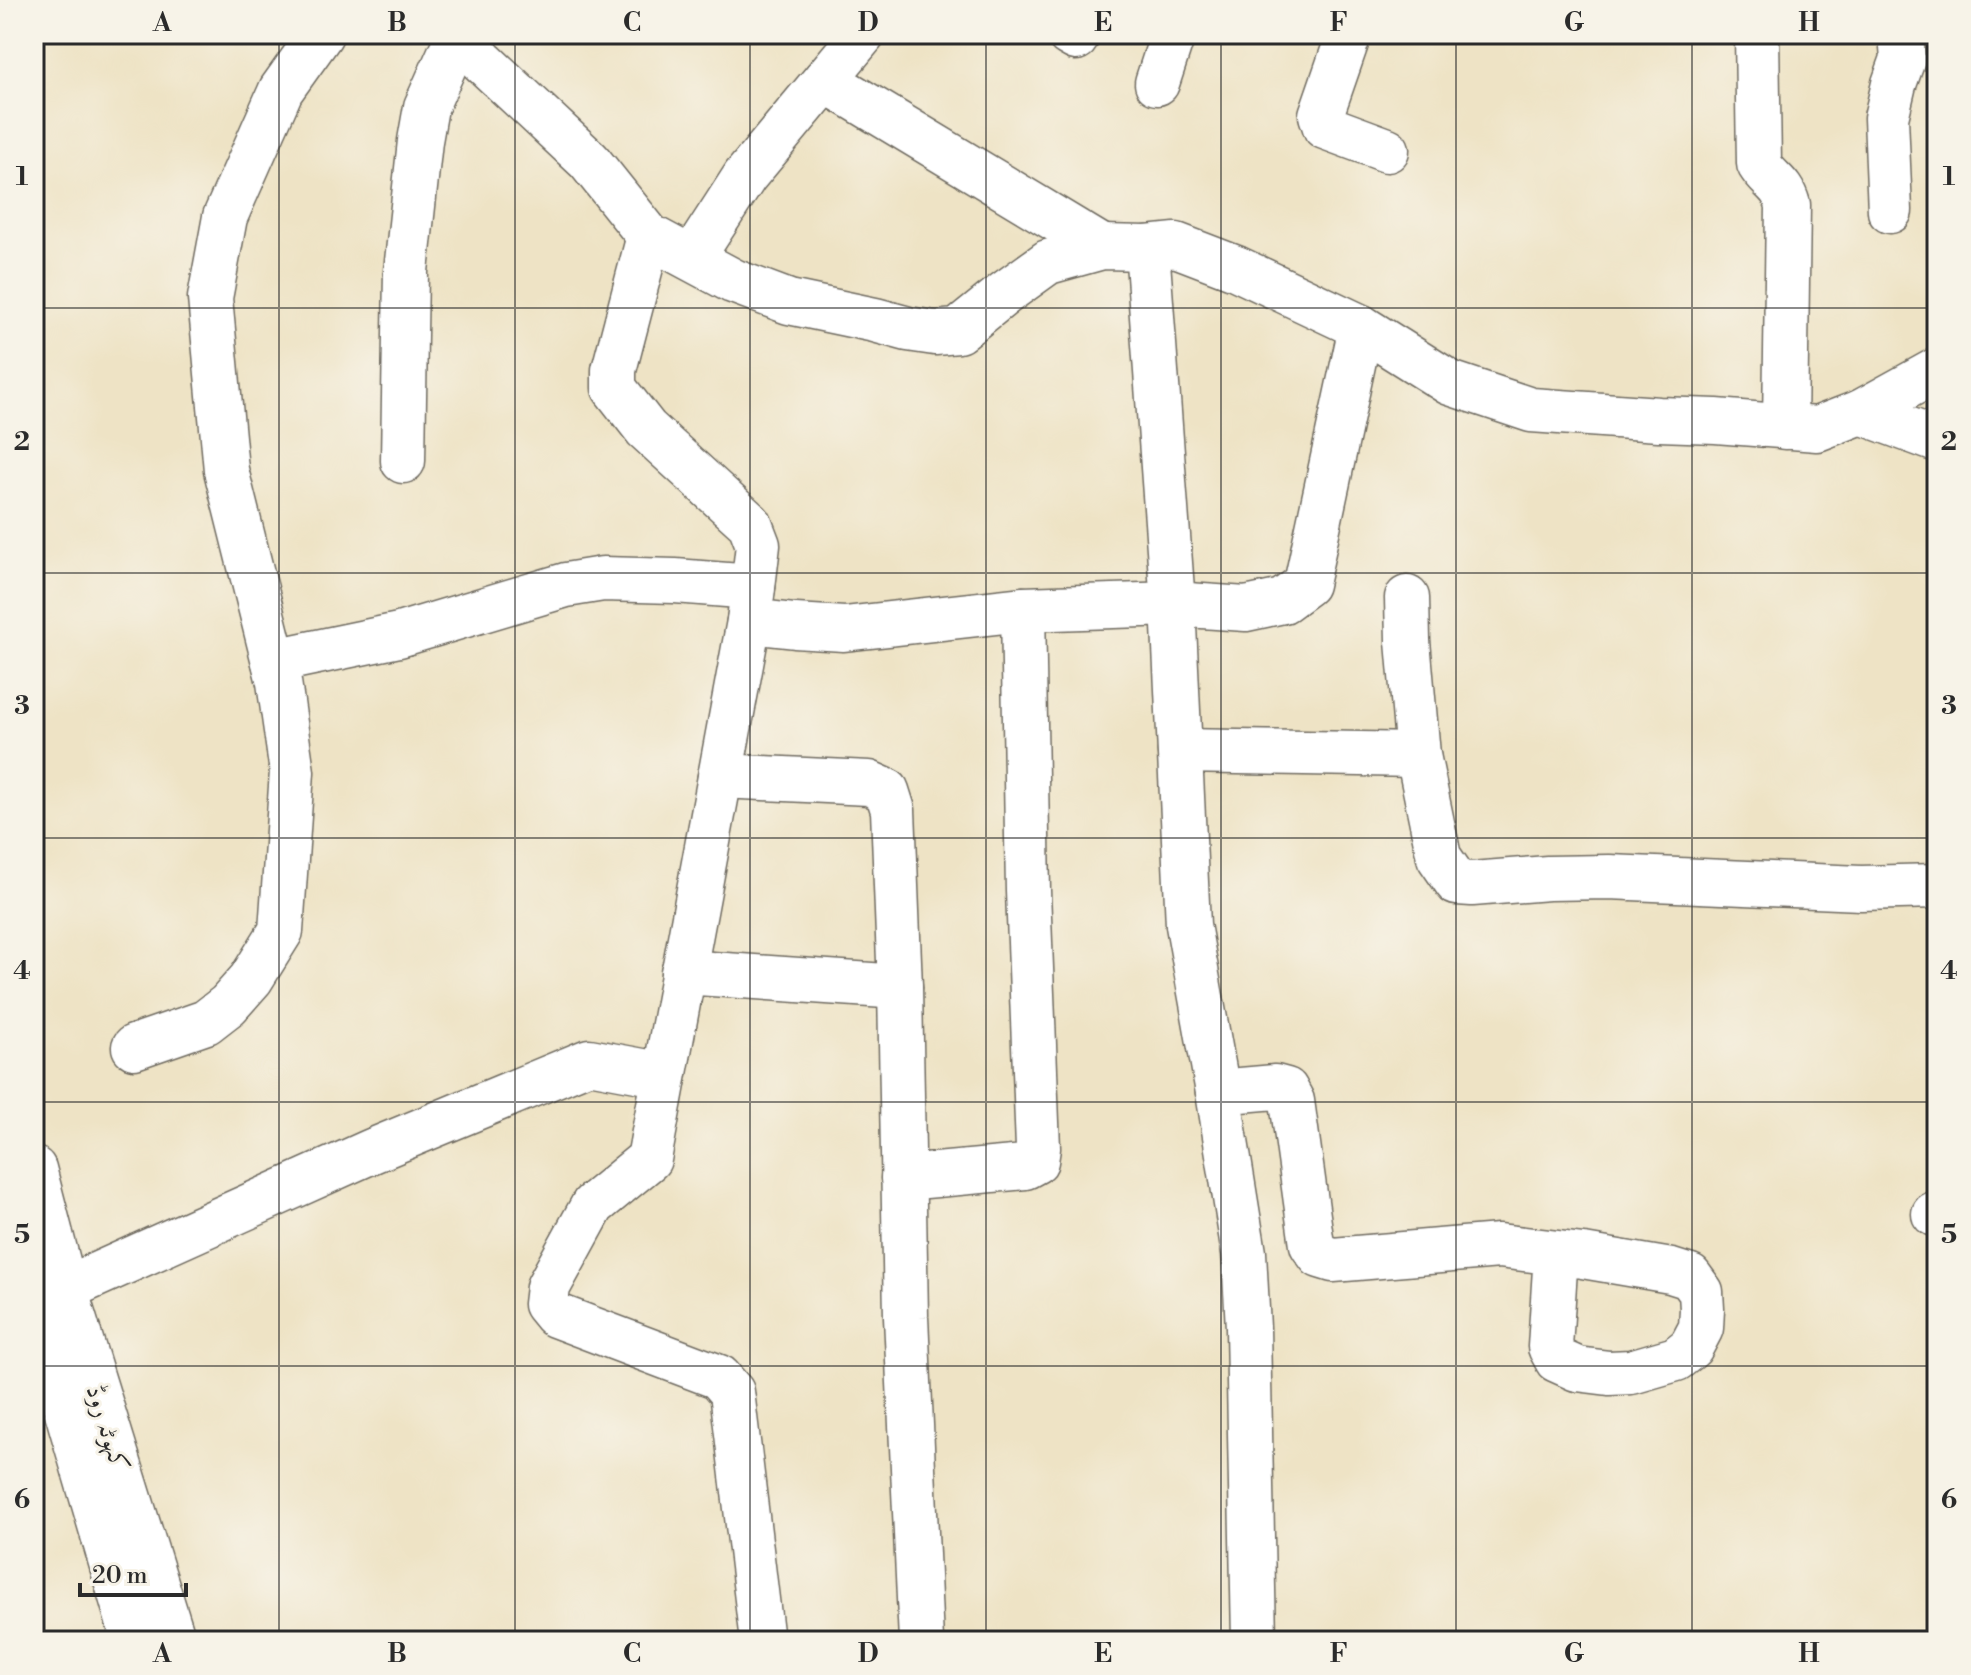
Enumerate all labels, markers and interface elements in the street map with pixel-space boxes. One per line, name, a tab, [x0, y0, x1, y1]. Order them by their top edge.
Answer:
text: A	[152, 7, 172, 39]
text: B	[387, 7, 407, 39]
text: C	[623, 7, 641, 39]
text: D	[858, 7, 878, 39]
text: E	[1094, 7, 1112, 39]
text: F	[1330, 7, 1348, 39]
text: G	[1564, 7, 1585, 39]
text: H	[1798, 7, 1820, 39]
text: 1	[16, 161, 29, 193]
text: 1	[1943, 161, 1956, 193]
text: 2	[14, 426, 30, 458]
text: 2	[1941, 426, 1957, 458]
text: 3	[14, 690, 30, 722]
text: 3	[1941, 690, 1957, 722]
text: 4	[13, 955, 31, 987]
text: 4	[1940, 955, 1958, 987]
text: 5	[14, 1219, 30, 1251]
text: 5	[1941, 1219, 1957, 1251]
street label: کہوٹہ روڈ	[79, 1381, 135, 1476]
text: 6	[14, 1484, 30, 1516]
text: 6	[1941, 1484, 1957, 1516]
scale bar	[80, 1547, 186, 1597]
text: 20 m	[92, 1561, 148, 1591]
text: A	[152, 1638, 172, 1670]
text: B	[387, 1638, 407, 1670]
text: C	[623, 1638, 641, 1670]
text: D	[858, 1638, 878, 1670]
text: E	[1094, 1638, 1112, 1670]
text: F	[1330, 1638, 1348, 1670]
text: G	[1564, 1638, 1585, 1670]
text: H	[1798, 1638, 1820, 1670]

